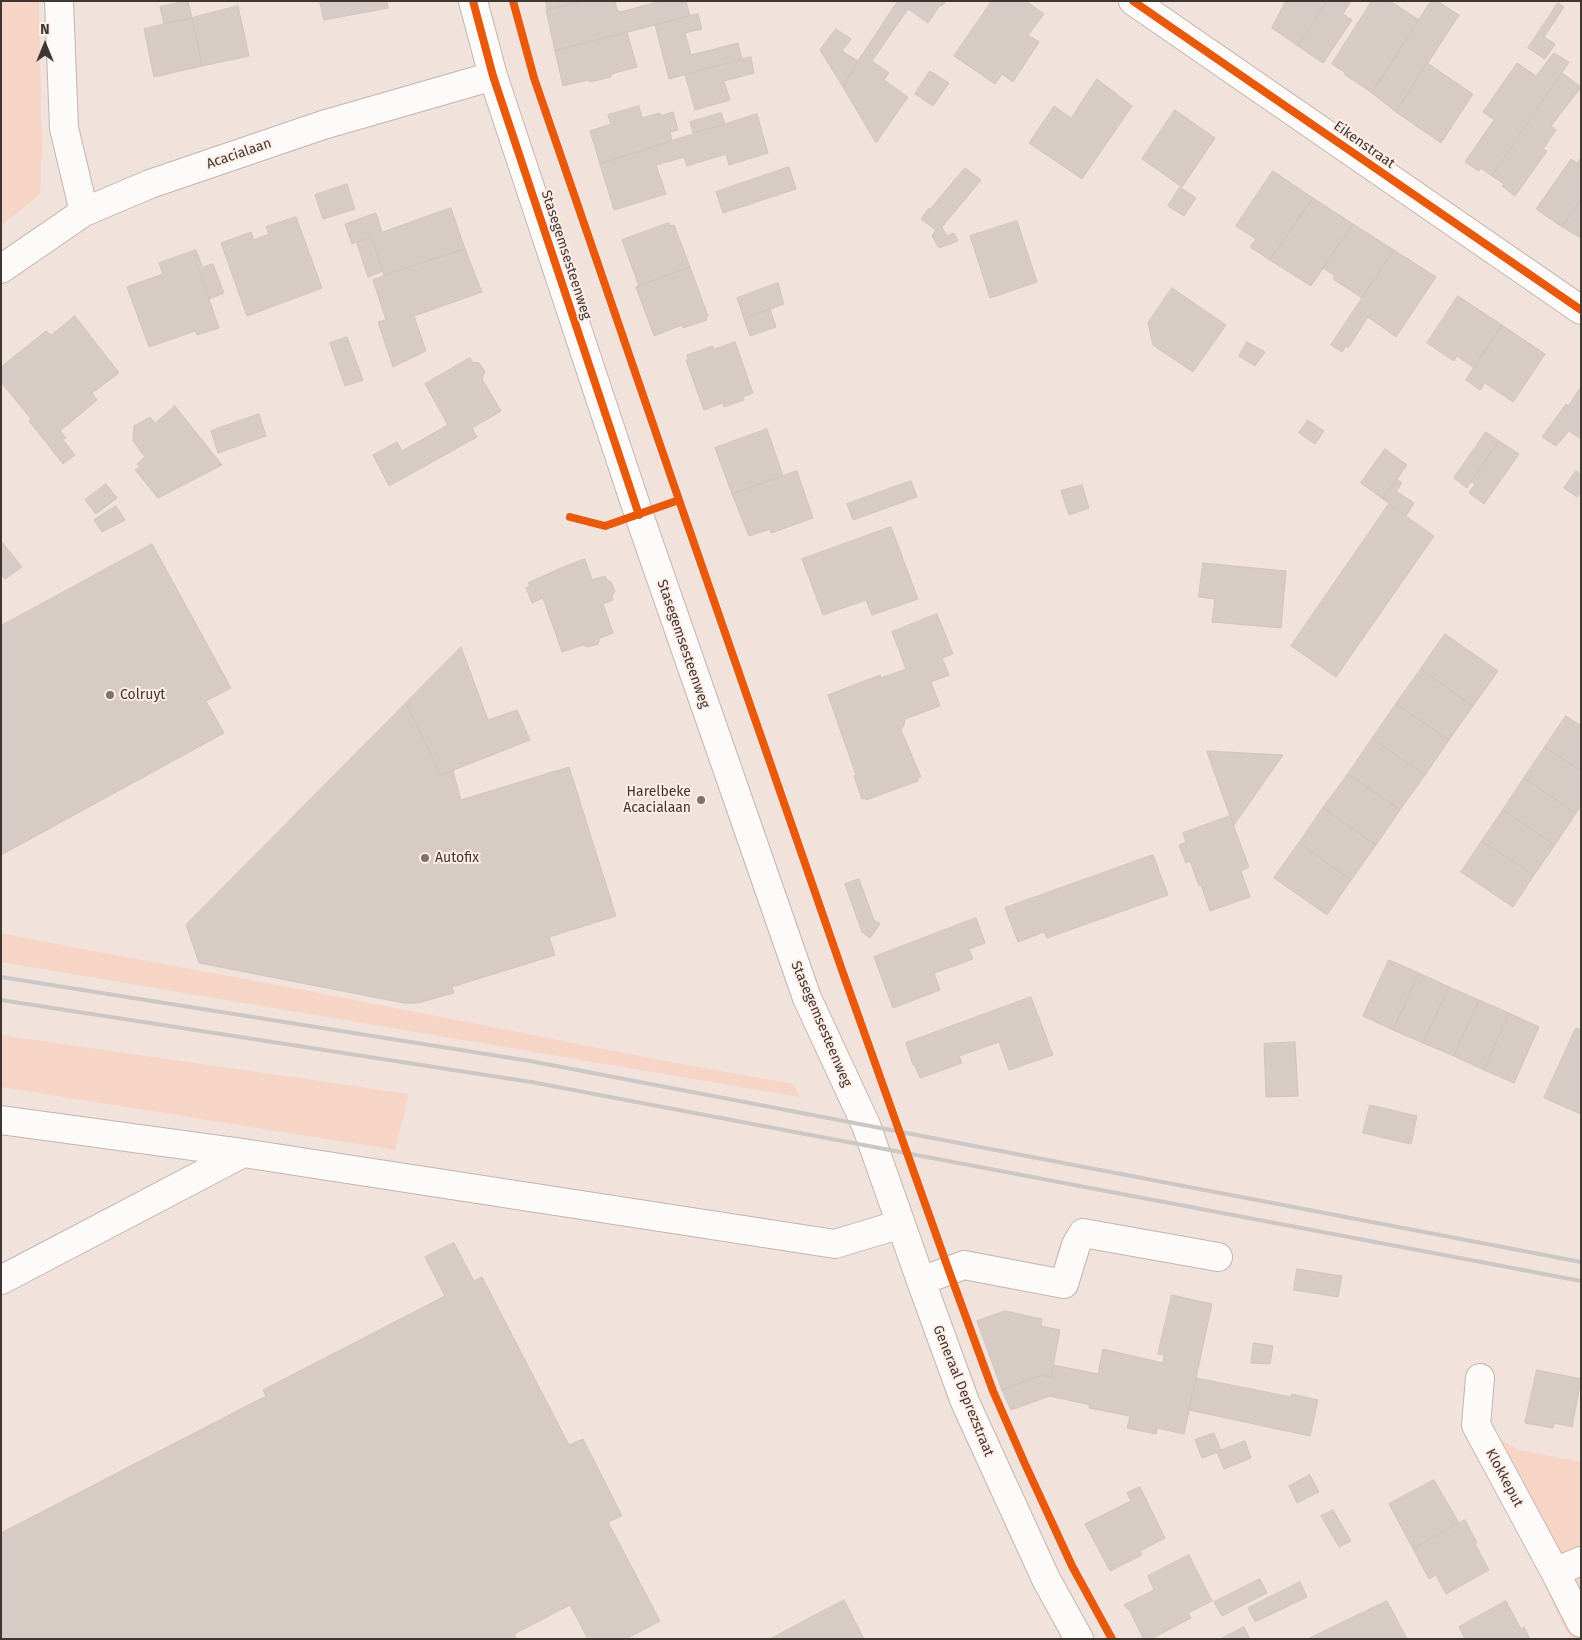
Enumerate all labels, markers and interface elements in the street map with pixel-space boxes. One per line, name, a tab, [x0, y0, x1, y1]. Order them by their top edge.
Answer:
north arrow	[20, 20, 70, 70]
text: N	[40, 21, 50, 38]
street label: Eikenstraat	[1330, 118, 1398, 172]
street label: Acacialaan	[204, 135, 274, 173]
street label: Stasegemsesteenweg	[537, 188, 595, 322]
street label: Stasegemsesteenweg	[653, 578, 713, 710]
place label: Colruyt	[120, 687, 165, 703]
marker: Colruyt	[104, 689, 116, 701]
place label: Harelbeke Acacialaan	[623, 784, 691, 816]
marker: Harelbeke Acacialaan	[695, 794, 707, 806]
place label: Autofix	[435, 850, 479, 866]
marker: Autofix	[419, 852, 431, 864]
street label: Stasegemsesteenweg	[787, 959, 855, 1089]
street label: Generaal Deprezstraat	[929, 1323, 997, 1459]
street label: Klokkeput	[1482, 1446, 1526, 1510]

